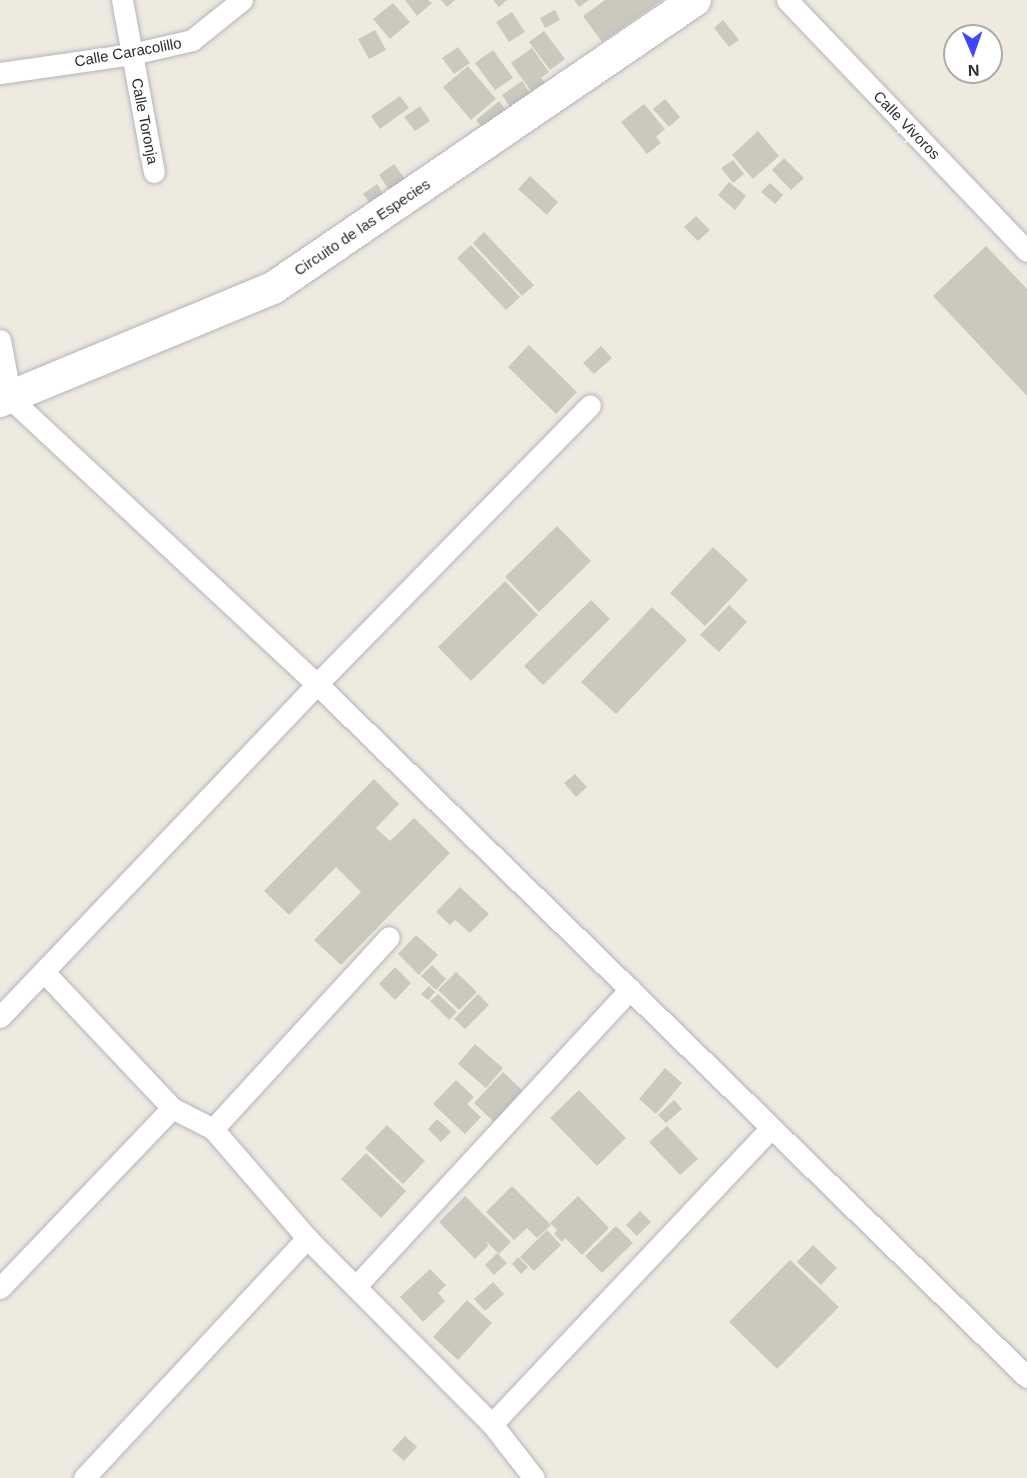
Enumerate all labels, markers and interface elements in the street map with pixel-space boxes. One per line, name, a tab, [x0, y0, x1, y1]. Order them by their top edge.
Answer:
north arrow	[943, 24, 1003, 84]
street label: Calle Caracolillo	[73, 34, 183, 70]
text: N	[968, 62, 980, 79]
street label: Calle Toronja	[128, 76, 162, 166]
street label: Calle Vivoros	[870, 87, 944, 163]
street label: Circuito de las Especies	[291, 175, 433, 279]

